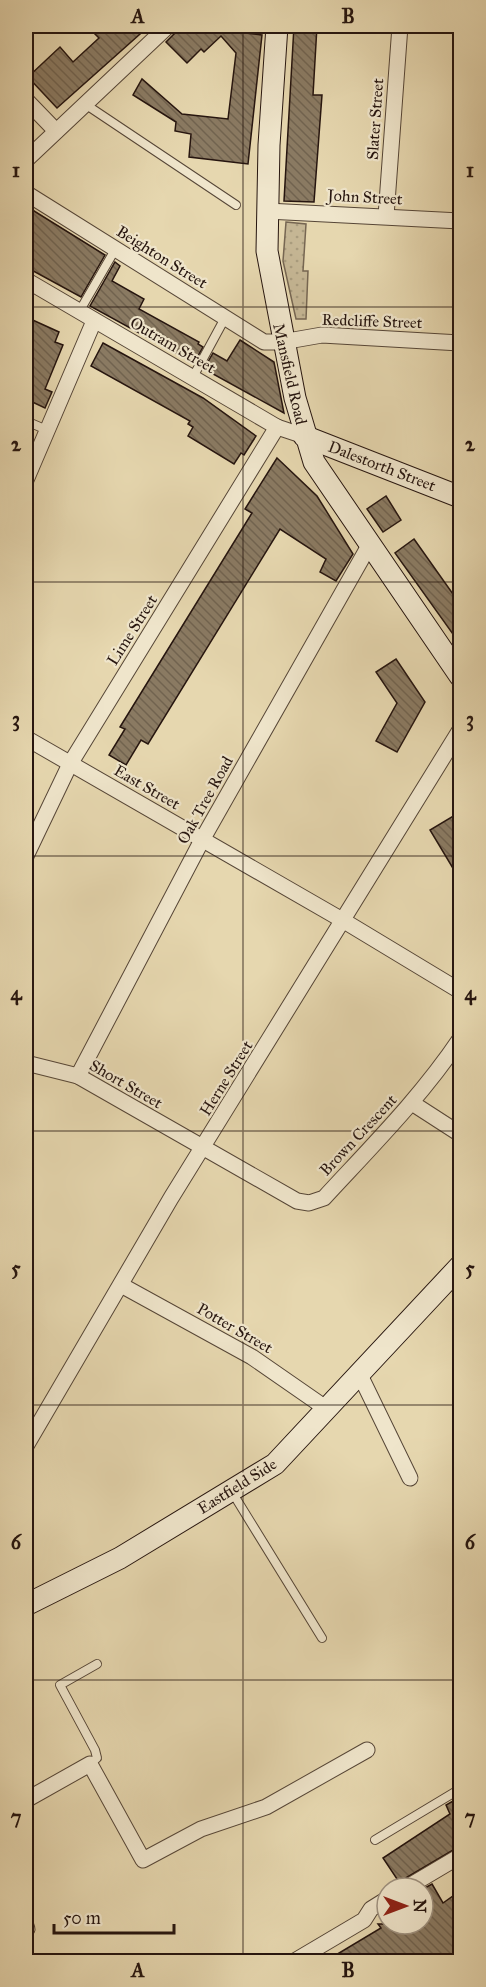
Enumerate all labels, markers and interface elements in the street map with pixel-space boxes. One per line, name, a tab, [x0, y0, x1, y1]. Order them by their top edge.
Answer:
text: A	[129, 4, 145, 28]
text: B	[341, 4, 355, 28]
street label: Slater Street	[363, 77, 387, 160]
text: 1	[12, 158, 20, 182]
text: 1	[466, 158, 474, 182]
street label: John Street	[325, 185, 403, 209]
street label: Beighton Street	[112, 221, 211, 294]
street label: Redcliffe Street	[321, 310, 423, 332]
street label: Outram Street	[127, 313, 220, 377]
street label: Mansfield Road	[269, 321, 311, 427]
text: 2	[11, 432, 22, 456]
text: 2	[465, 432, 476, 456]
street label: Dalestorth Street	[326, 437, 439, 495]
street label: Lime Street	[103, 591, 161, 669]
text: 3	[12, 707, 20, 732]
text: 3	[466, 707, 474, 732]
street label: Oak Tree Road	[173, 753, 237, 847]
street label: East Street	[111, 761, 184, 814]
text: 4	[10, 981, 22, 1006]
text: 4	[464, 981, 476, 1006]
street label: Herne Street	[195, 1037, 257, 1119]
street label: Short Street	[86, 1056, 166, 1113]
street label: Brown Crescent	[316, 1090, 401, 1180]
text: 5	[11, 1256, 21, 1280]
text: 5	[465, 1256, 475, 1280]
street label: Potter Street	[194, 1299, 276, 1357]
street label: Eastfield Side	[194, 1454, 280, 1518]
text: 6	[11, 1530, 23, 1554]
text: 6	[465, 1530, 477, 1554]
text: 7	[11, 1805, 22, 1829]
text: 7	[465, 1805, 476, 1829]
north arrow	[375, 1876, 435, 1936]
scale bar	[54, 1897, 174, 1935]
text: N	[410, 1899, 429, 1913]
text: 50 m	[63, 1907, 101, 1929]
text: A	[129, 1958, 145, 1982]
text: B	[341, 1958, 355, 1982]

